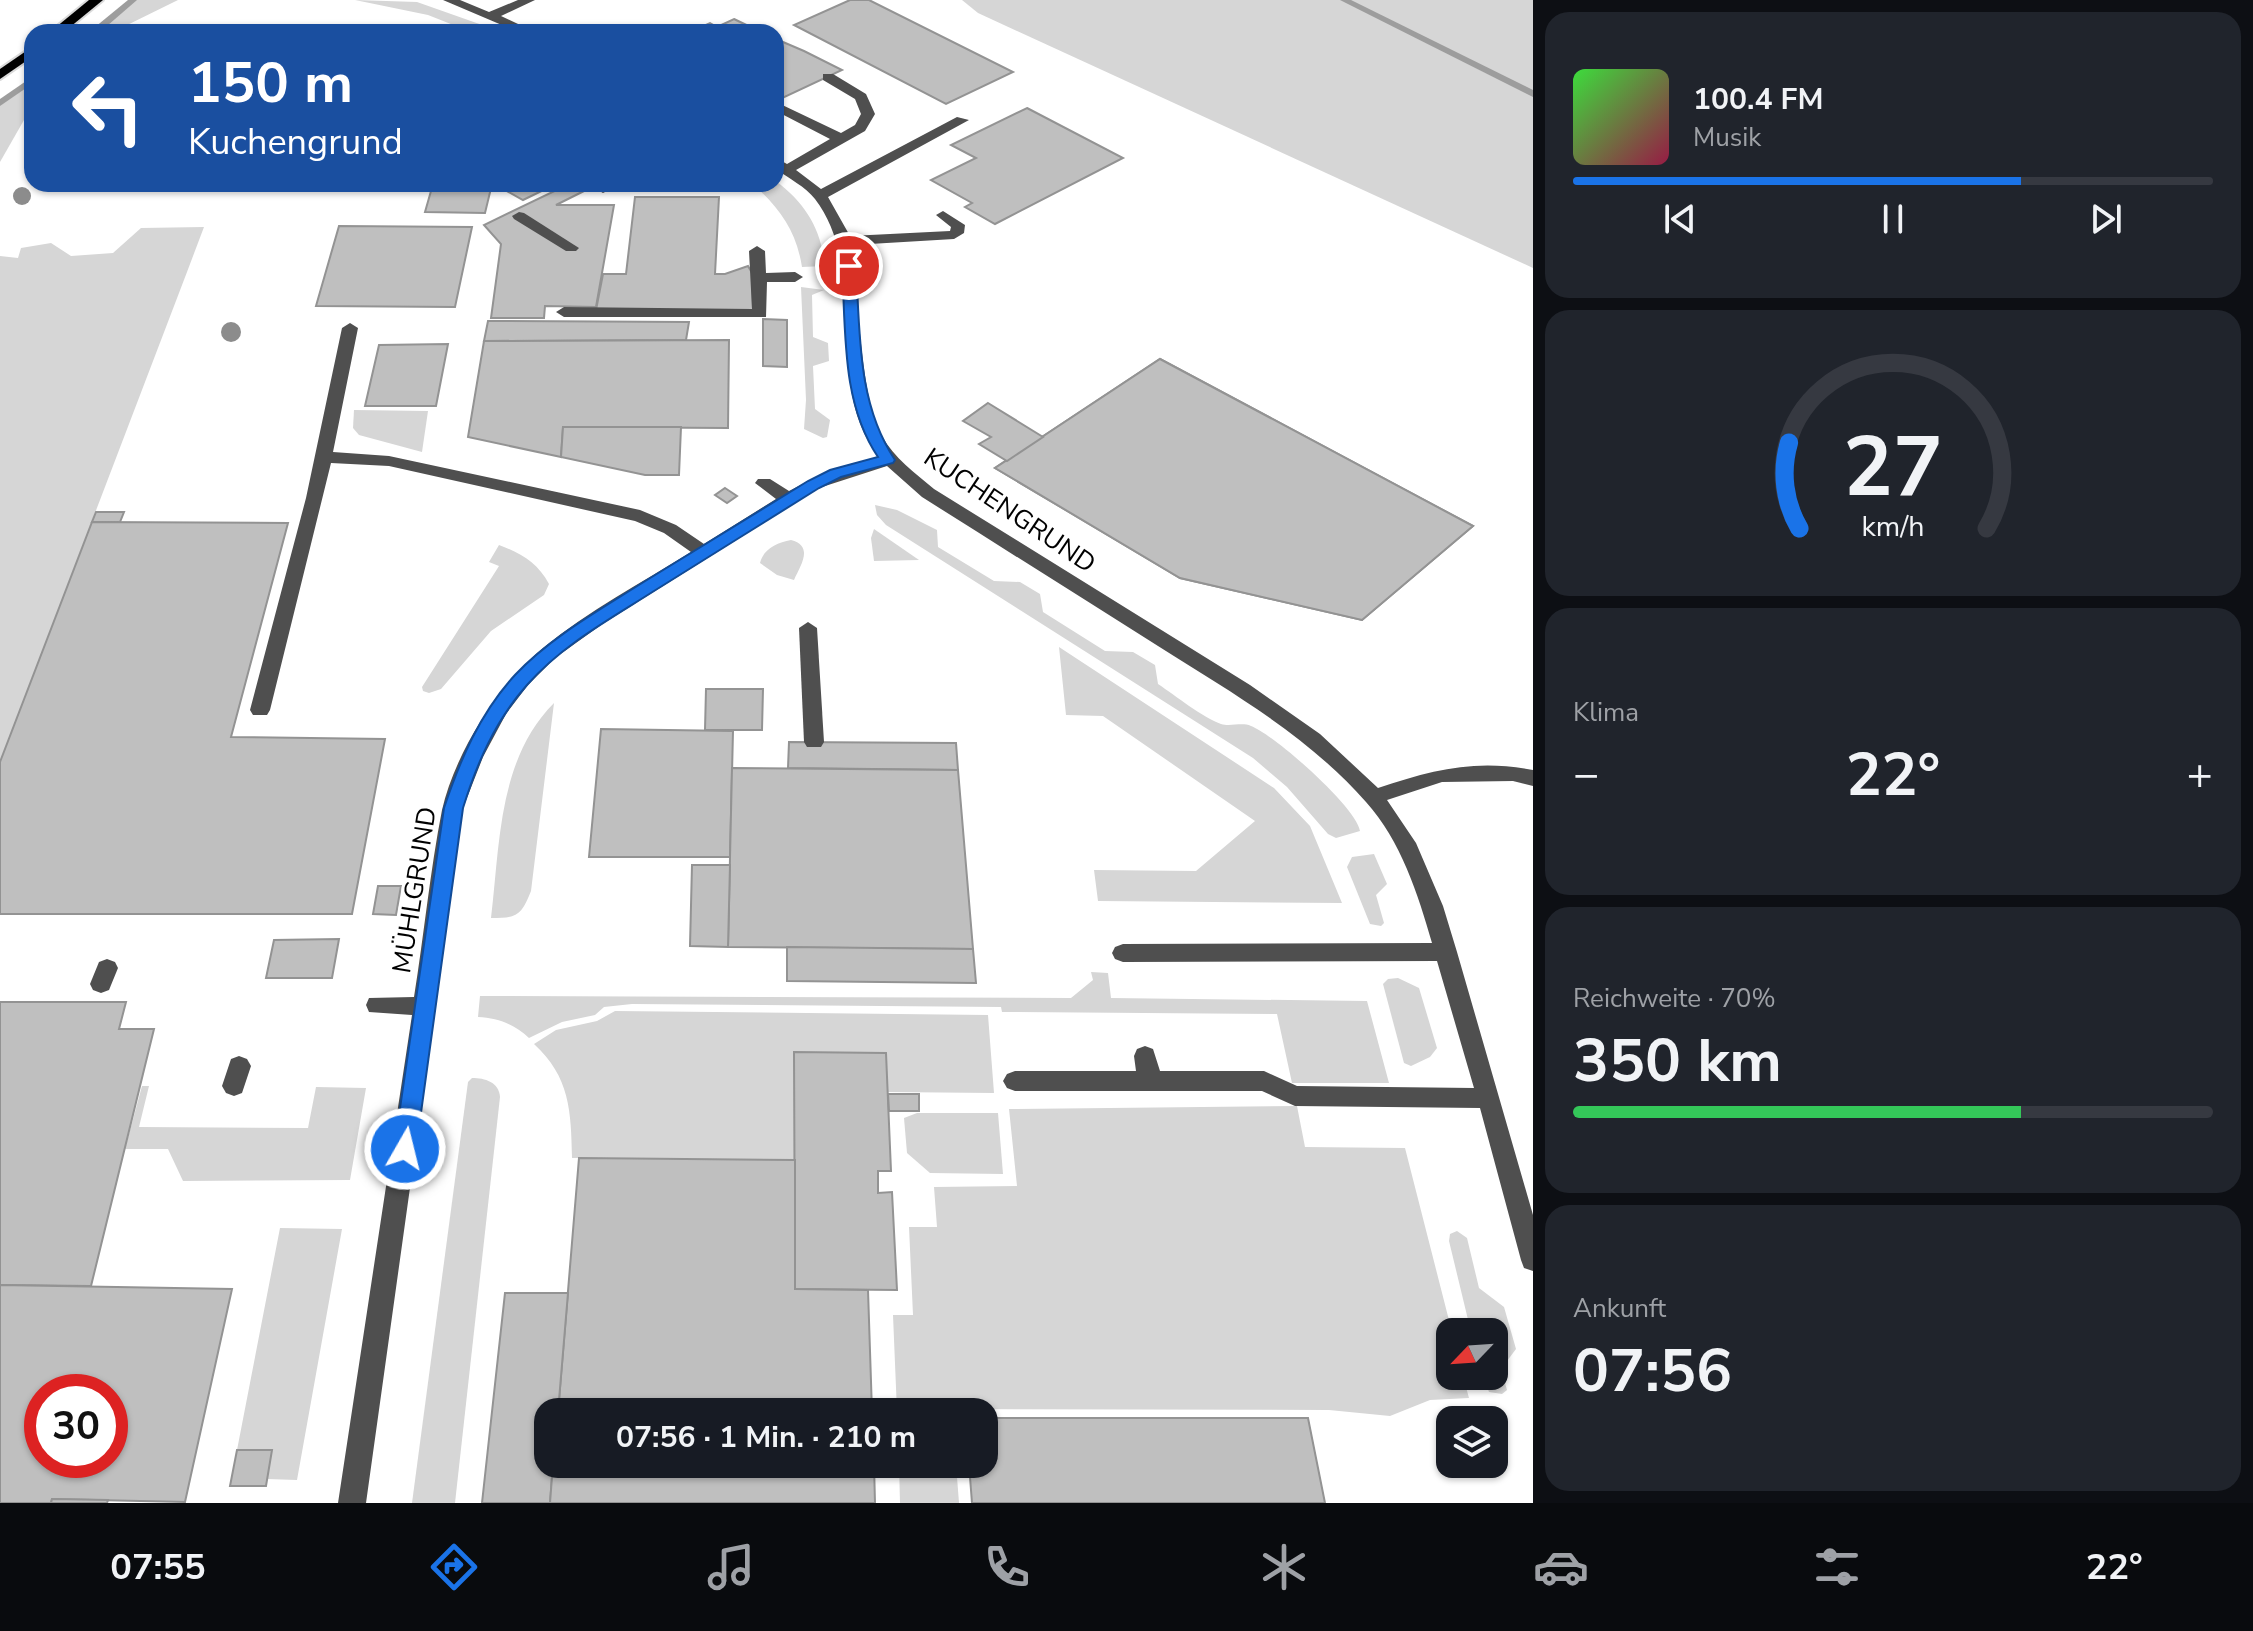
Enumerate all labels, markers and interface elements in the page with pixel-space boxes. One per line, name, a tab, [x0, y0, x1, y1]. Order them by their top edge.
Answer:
text: 150 m	[188, 45, 353, 122]
icon: left	[56, 56, 160, 160]
text: 100.4 FM	[1693, 79, 1823, 120]
text: Kuchengrund	[188, 118, 403, 167]
text: Musik	[1693, 120, 1761, 155]
icon: previous	[1658, 197, 1702, 241]
icon: pause	[1871, 197, 1915, 241]
icon: next	[2084, 197, 2128, 241]
pin	[815, 232, 883, 300]
icon: arrive	[827, 244, 871, 288]
text: 27	[1843, 411, 1943, 524]
street label: KUCHENGRUND	[917, 440, 1103, 581]
text: km/h	[1862, 507, 1924, 546]
text: Klima	[1573, 695, 1639, 730]
text: 22°	[1846, 734, 1940, 816]
text: −	[1573, 745, 1599, 805]
text: +	[2187, 745, 2213, 805]
street label: MÜHLGRUND	[384, 804, 445, 976]
text: Reichweite · 70%	[1573, 981, 1776, 1016]
text: 350 km	[1573, 1020, 1782, 1102]
position arrow	[363, 1107, 447, 1191]
text: Ankunft	[1573, 1291, 1666, 1326]
north arrow	[1436, 1318, 1508, 1390]
map controls	[1436, 1318, 1508, 1478]
text: 07:56	[1573, 1330, 1732, 1412]
speed limit sign: 30	[24, 1374, 128, 1478]
button: layers	[1436, 1406, 1508, 1478]
text: 07:56 · 1 Min. · 210 m	[616, 1417, 916, 1458]
icon: directions	[426, 1539, 482, 1595]
icon: music	[703, 1539, 759, 1595]
icon: phone	[979, 1539, 1035, 1595]
icon: climate	[1256, 1539, 1312, 1595]
icon: car	[1533, 1539, 1589, 1595]
icon: filters	[1809, 1539, 1865, 1595]
text: 07:55	[110, 1543, 206, 1592]
text: 22°	[2086, 1543, 2143, 1592]

